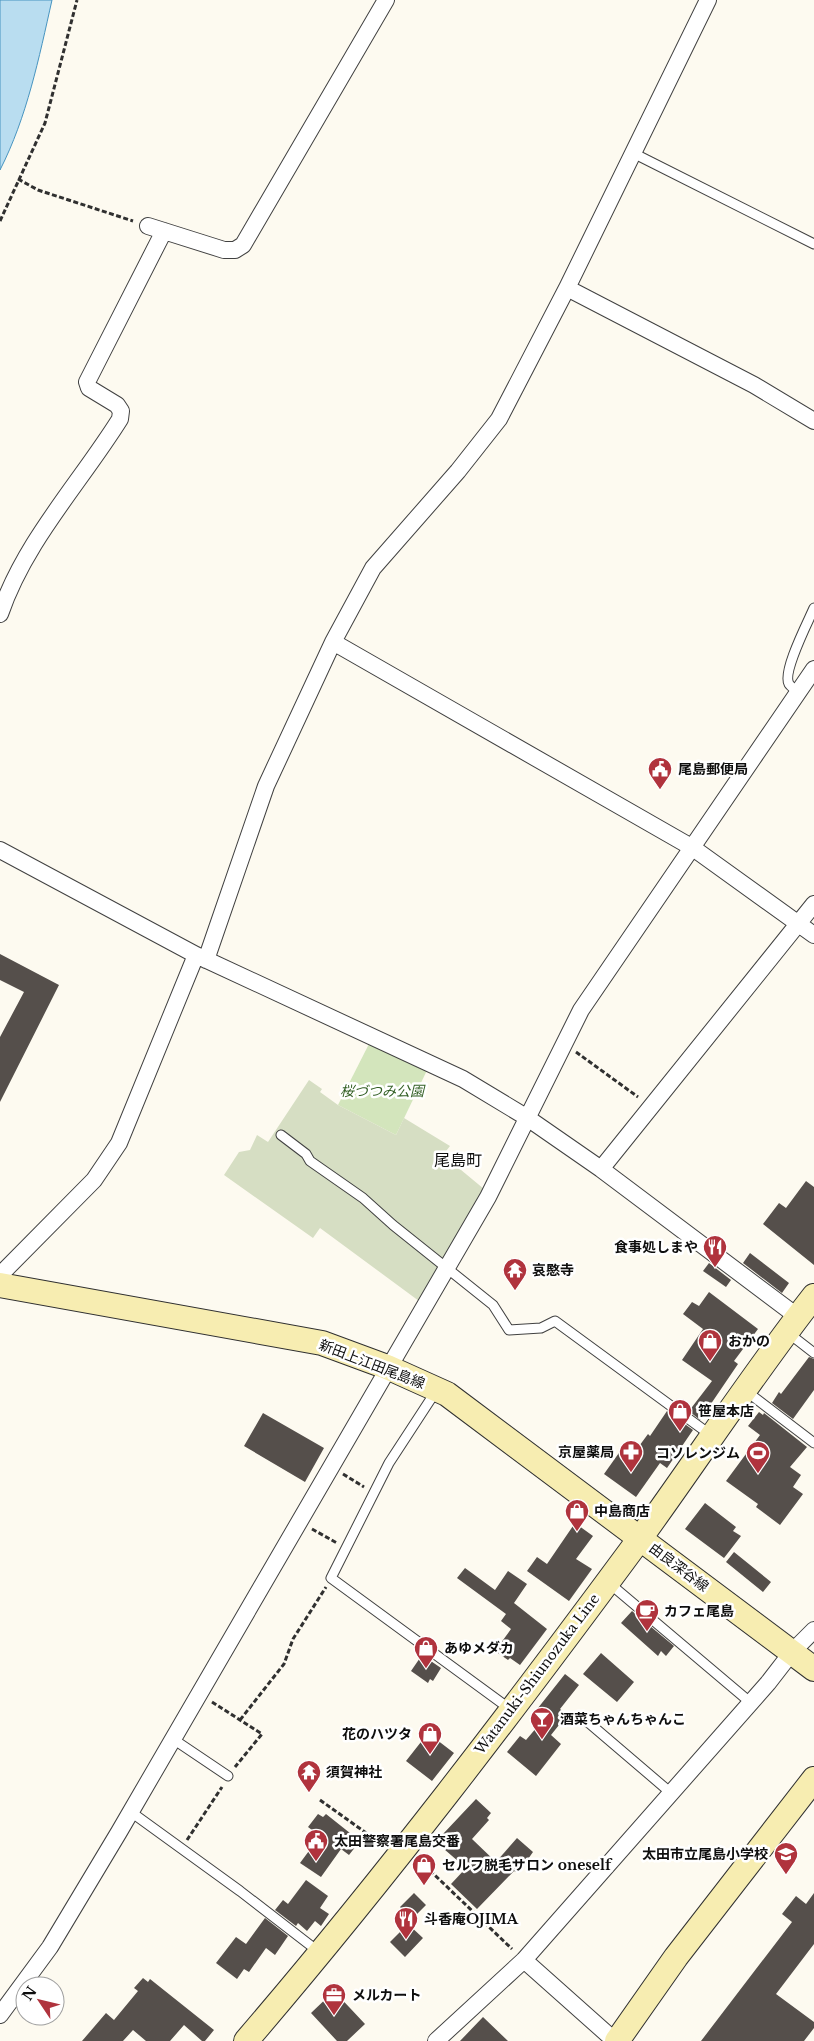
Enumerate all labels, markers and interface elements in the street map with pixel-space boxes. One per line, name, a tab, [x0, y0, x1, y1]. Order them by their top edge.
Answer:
public building icon: 尾島郵便局	[647, 756, 673, 790]
place label: 尾島郵便局	[678, 760, 748, 778]
park label: 桜づつみ公園	[340, 1082, 426, 1100]
district label: 尾島町	[434, 1150, 482, 1170]
restaurant icon: 食事処しまや	[702, 1234, 728, 1268]
place label: 食事処しまや	[614, 1238, 698, 1256]
temple icon: 哀愍寺	[502, 1257, 528, 1291]
place label: 哀愍寺	[532, 1261, 574, 1279]
shop icon: おかの	[697, 1328, 723, 1362]
place label: おかの	[728, 1332, 770, 1350]
street label: 新田上江田尾島線	[316, 1336, 428, 1392]
shop icon: 笹屋本店	[667, 1398, 693, 1432]
place label: 笹屋本店	[698, 1402, 754, 1420]
pharmacy icon: 京屋薬局	[618, 1439, 644, 1473]
sports icon: コソレンジム	[745, 1440, 771, 1474]
place label: 京屋薬局	[558, 1443, 614, 1461]
place label: コソレンジム	[656, 1444, 740, 1462]
shop icon: 中島商店	[564, 1498, 590, 1532]
place label: 中島商店	[594, 1502, 650, 1520]
street label: 由良深谷線	[646, 1539, 712, 1595]
street label: Watanuki-Shiunozuka Line	[470, 1590, 603, 1759]
cafe icon: カフェ尾島	[634, 1598, 660, 1632]
place label: カフェ尾島	[664, 1602, 734, 1620]
shop icon: あゆメダカ	[413, 1635, 439, 1669]
place label: あゆメダカ	[444, 1639, 514, 1657]
bar icon: 酒菜ちゃんちゃんこ	[529, 1706, 555, 1740]
place label: 酒菜ちゃんちゃんこ	[560, 1710, 686, 1728]
shop icon: 花のハツタ	[417, 1721, 443, 1755]
place label: 花のハツタ	[342, 1725, 412, 1743]
temple icon: 須賀神社	[296, 1759, 322, 1793]
place label: 須賀神社	[326, 1763, 382, 1781]
public building icon: 太田警察署尾島交番	[303, 1828, 329, 1862]
place label: 太田警察署尾島交番	[334, 1832, 460, 1850]
school or university icon: 太田市立尾島小学校	[773, 1841, 799, 1875]
place label: 太田市立尾島小学校	[642, 1845, 768, 1863]
shop icon: セルフ脱毛サロン oneself	[411, 1852, 437, 1886]
place label: セルフ脱毛サロン oneself	[442, 1856, 613, 1874]
restaurant icon: 斗香庵OJIMA	[393, 1906, 419, 1940]
place label: 斗香庵OJIMA	[424, 1910, 519, 1928]
north arrow	[15, 1976, 65, 2026]
office icon: メルカート	[321, 1982, 347, 2016]
text: N	[18, 1983, 41, 2004]
place label: メルカート	[352, 1986, 422, 2004]

